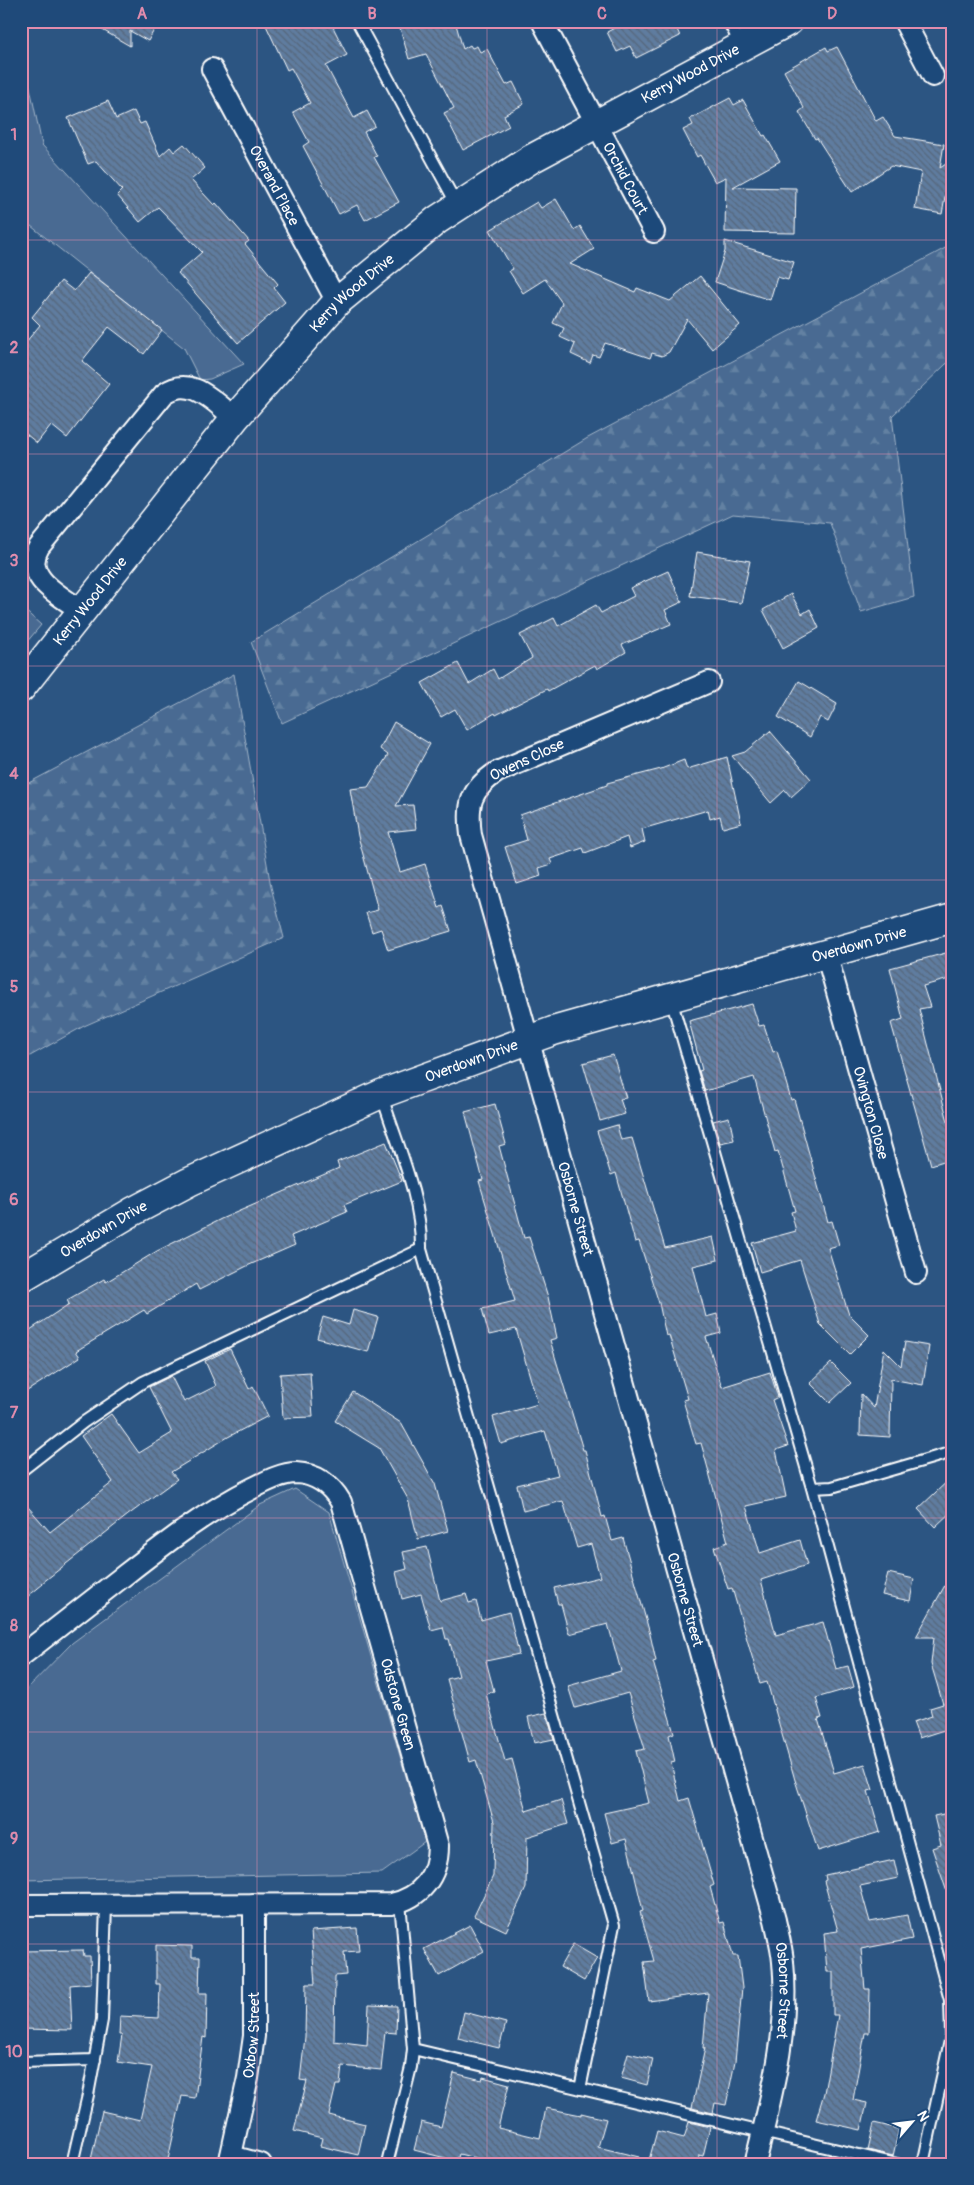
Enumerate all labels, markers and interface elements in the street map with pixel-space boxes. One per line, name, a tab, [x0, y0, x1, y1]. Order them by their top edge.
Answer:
text: A	[137, 4, 148, 24]
text: B	[367, 4, 377, 24]
text: C	[597, 4, 607, 24]
text: D	[827, 4, 837, 24]
street label: Kerry Wood Drive	[638, 40, 743, 108]
text: 1	[11, 125, 17, 145]
street label: Orchid Court	[598, 139, 653, 219]
street label: Overand Place	[245, 142, 304, 229]
street label: Kerry Wood Drive	[305, 249, 399, 336]
text: 2	[10, 338, 19, 358]
text: 3	[10, 551, 19, 571]
street label: Kerry Wood Drive	[49, 552, 131, 649]
street label: Owens Close	[487, 734, 568, 785]
text: 4	[9, 764, 19, 784]
street label: Overdown Drive	[809, 922, 909, 967]
text: 5	[10, 977, 19, 997]
street label: Overdown Drive	[422, 1035, 521, 1087]
street label: Ovington Close	[849, 1064, 893, 1162]
street label: Osborne Street	[553, 1159, 598, 1259]
text: 6	[9, 1190, 19, 1210]
street label: Overdown Drive	[57, 1196, 151, 1262]
text: 7	[10, 1403, 19, 1423]
street label: Osborne Street	[663, 1550, 708, 1650]
text: 8	[10, 1616, 18, 1636]
street label: Odstone Green	[376, 1656, 420, 1753]
text: 9	[10, 1829, 18, 1849]
street label: Osborne Street	[771, 1941, 794, 2041]
street label: Oxbow Street	[239, 1991, 264, 2080]
text: 10	[5, 2042, 23, 2062]
north arrow	[886, 2098, 936, 2148]
text: N	[913, 2108, 933, 2124]

